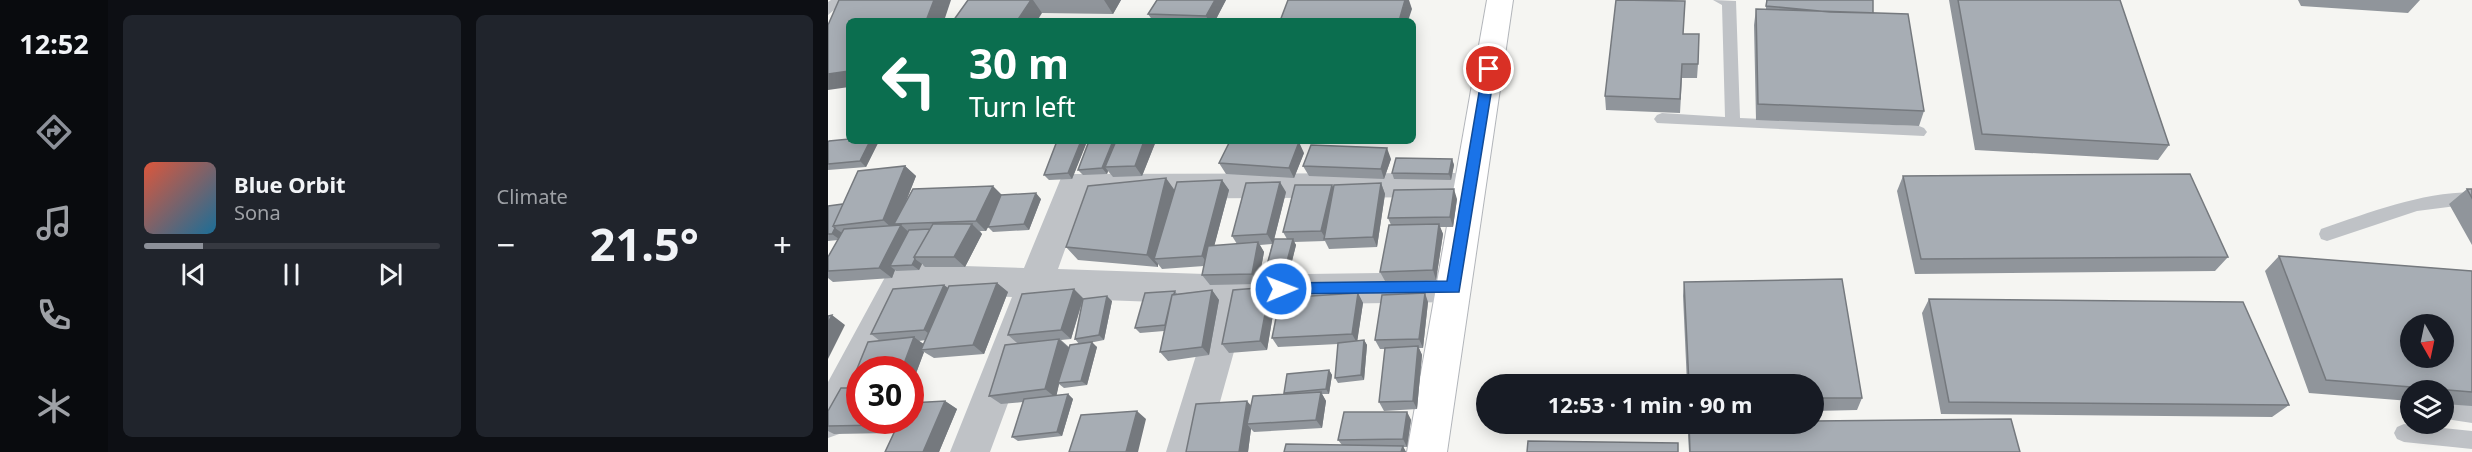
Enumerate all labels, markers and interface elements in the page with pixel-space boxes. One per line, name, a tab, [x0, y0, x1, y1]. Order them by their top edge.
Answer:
text: 12:52	[19, 25, 89, 62]
text: 30 m	[969, 34, 1069, 91]
icon: left	[870, 42, 948, 120]
pin	[1463, 43, 1514, 94]
icon: arrive	[1472, 52, 1505, 85]
text: Turn left	[969, 88, 1075, 125]
icon: directions	[33, 111, 75, 153]
text: Blue Orbit	[234, 169, 346, 199]
text: Climate	[497, 183, 568, 210]
text: Sona	[234, 199, 281, 226]
icon: music	[33, 202, 75, 244]
text: 21.5°	[590, 213, 699, 274]
text: −	[497, 222, 515, 267]
text: +	[773, 222, 792, 267]
position arrow	[1249, 257, 1313, 321]
icon: previous	[177, 258, 210, 291]
icon: pause	[275, 258, 308, 291]
icon: next	[374, 258, 407, 291]
icon: phone	[33, 294, 75, 336]
north arrow	[2400, 314, 2454, 368]
map controls	[2400, 314, 2454, 434]
speed limit sign: 30	[846, 356, 924, 434]
button: layers	[2400, 380, 2454, 434]
icon: climate	[33, 385, 75, 427]
text: 12:53 · 1 min · 90 m	[1548, 389, 1752, 419]

